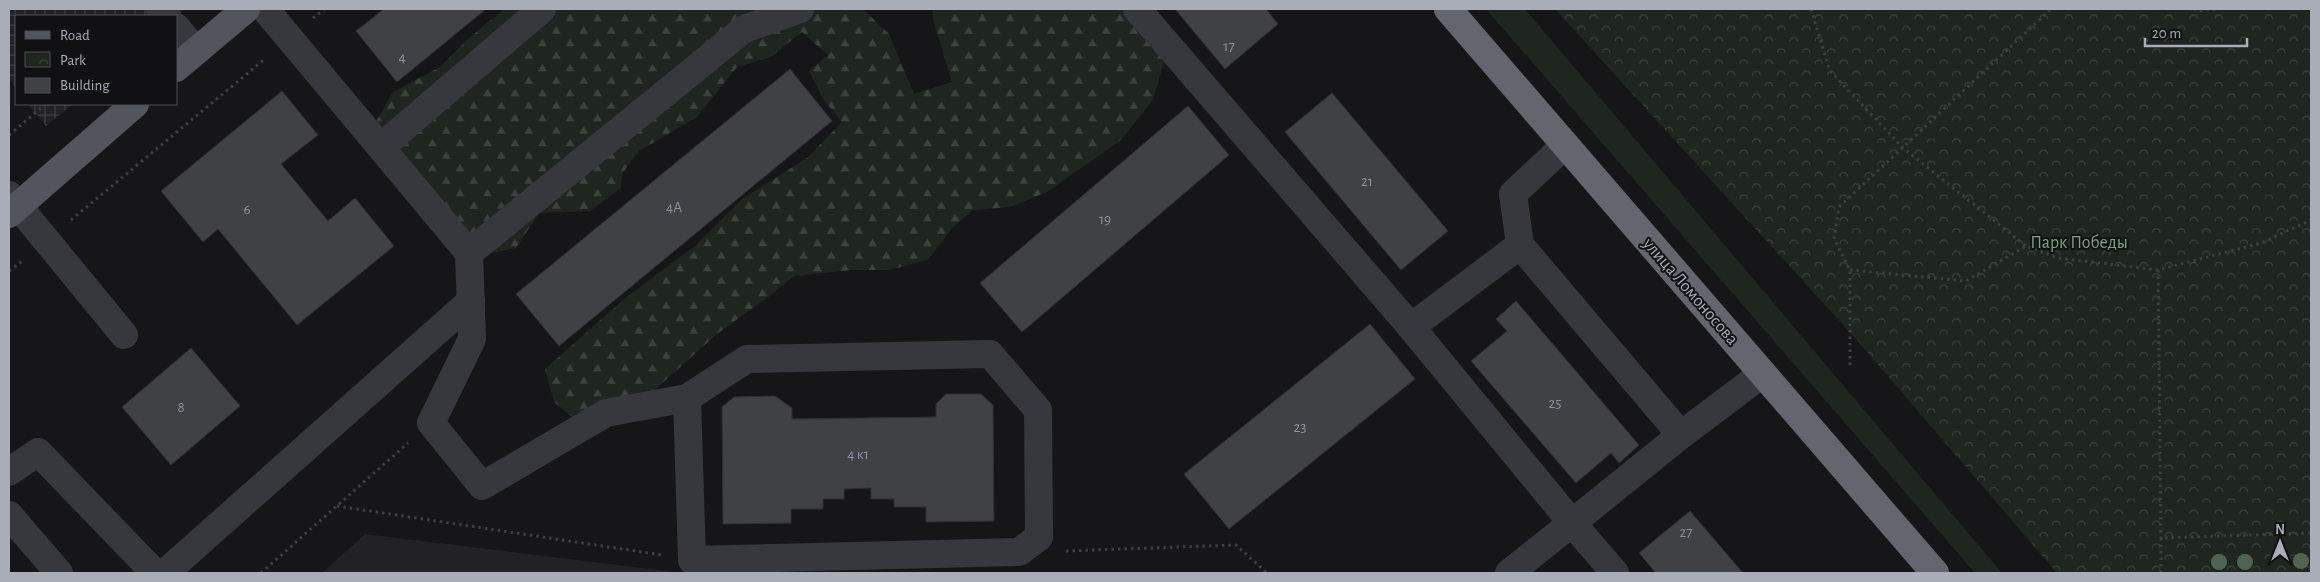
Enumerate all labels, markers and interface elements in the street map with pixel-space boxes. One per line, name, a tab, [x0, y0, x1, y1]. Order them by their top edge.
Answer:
legend	[15, 15, 178, 105]
scale bar	[2145, 15, 2248, 47]
text: 20 m	[2152, 26, 2181, 41]
text: Road	[60, 28, 90, 43]
house number: 17	[1223, 39, 1235, 54]
house number: 4	[398, 50, 406, 65]
text: Park	[60, 53, 86, 68]
text: Building	[60, 78, 110, 93]
house number: 21	[1361, 174, 1373, 189]
house number: 4А	[666, 200, 682, 215]
house number: 6	[243, 202, 251, 217]
house number: 19	[1099, 212, 1111, 227]
park label: Парк Победы	[2030, 233, 2128, 252]
street label: улица Ломоносова	[1639, 234, 1741, 349]
house number: 25	[1548, 396, 1562, 411]
house number: 8	[177, 400, 185, 415]
house number: 23	[1293, 420, 1307, 435]
house number: 4 к1	[847, 447, 869, 462]
north arrow	[2255, 517, 2305, 567]
text: N	[2275, 523, 2285, 537]
house number: 27	[1679, 525, 1693, 540]

